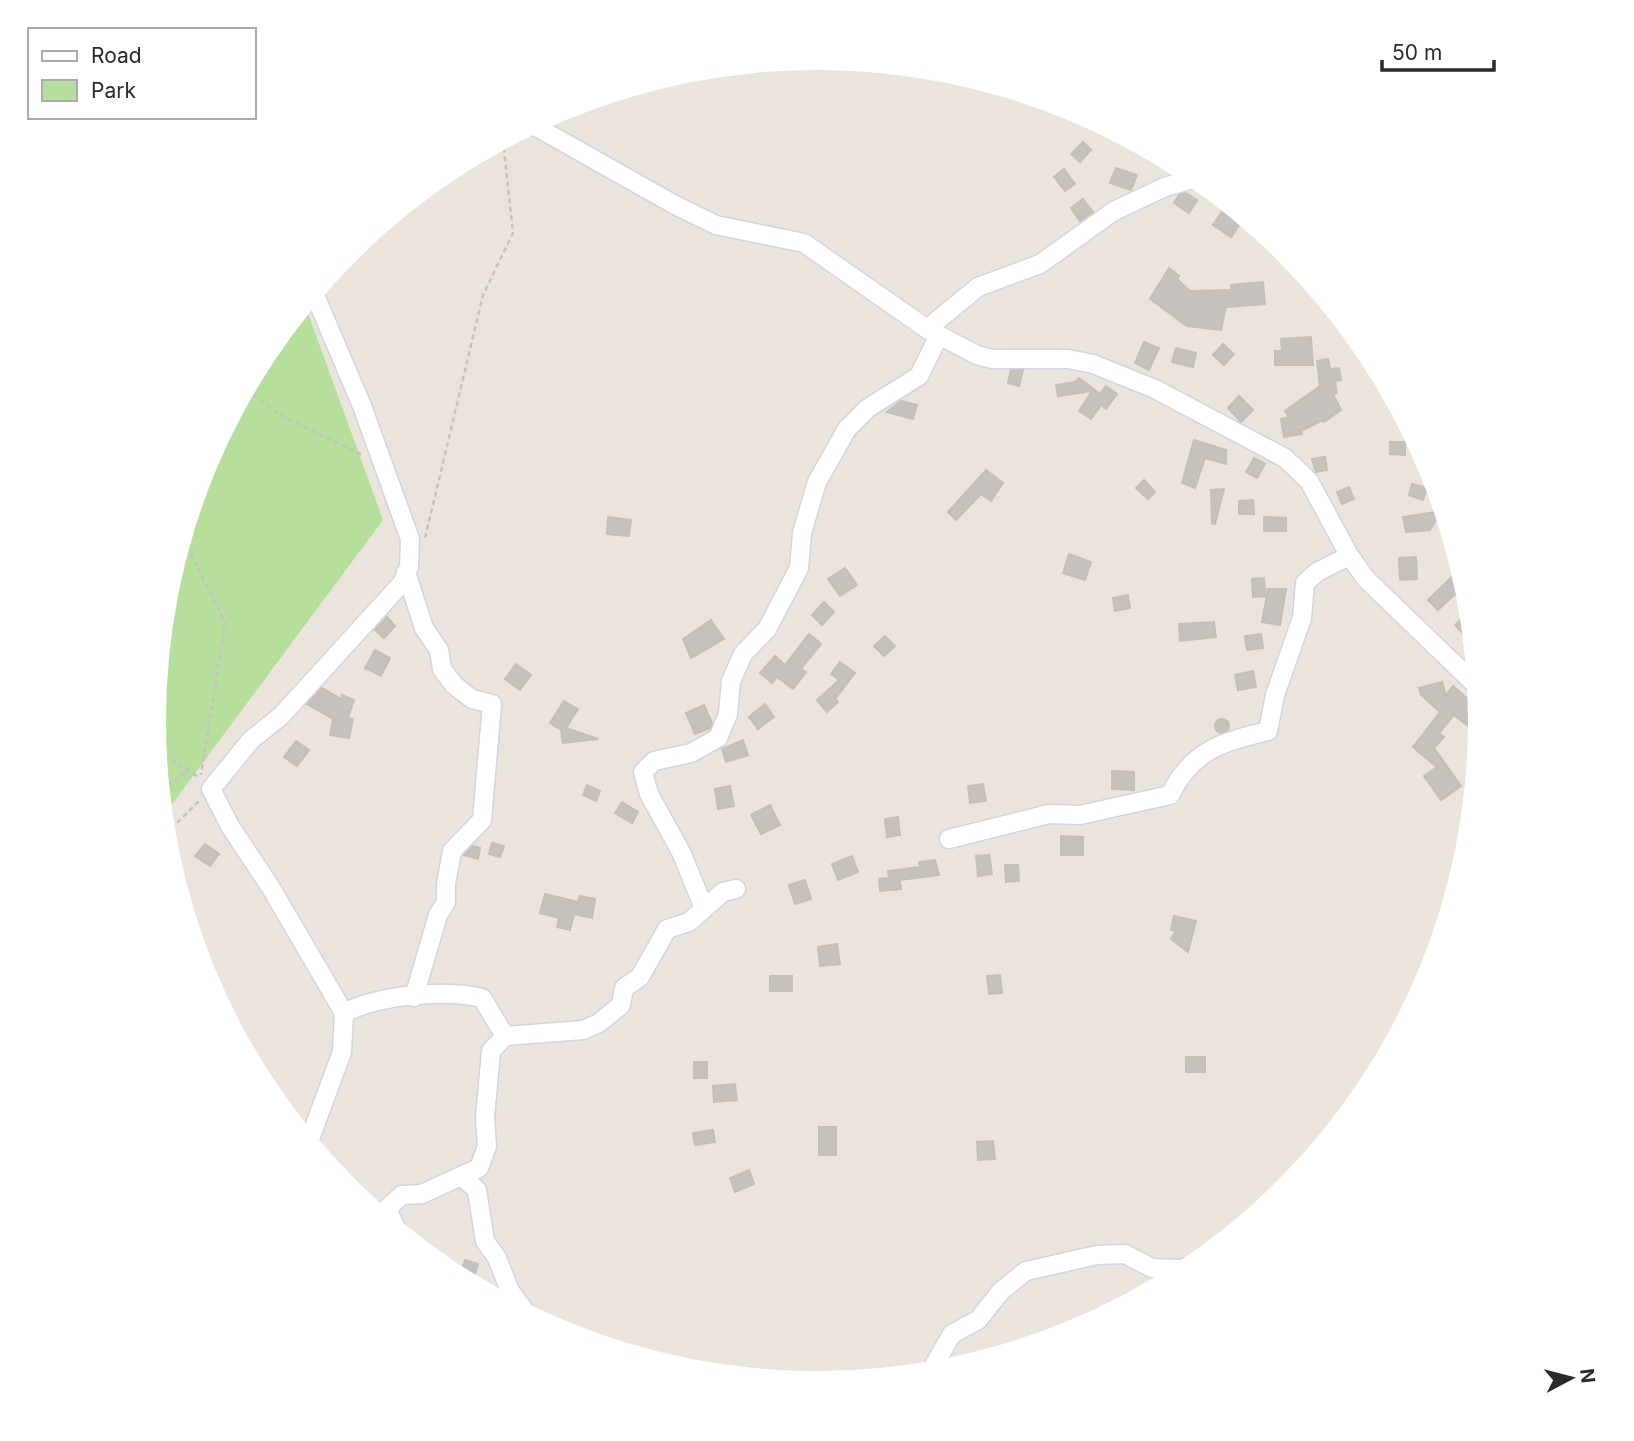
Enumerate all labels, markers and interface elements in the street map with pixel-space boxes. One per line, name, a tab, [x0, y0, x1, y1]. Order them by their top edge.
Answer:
legend	[28, 28, 256, 119]
scale bar	[1382, 28, 1494, 72]
text: 50 m	[1392, 40, 1442, 65]
text: Road	[91, 43, 142, 68]
text: Park	[91, 78, 136, 103]
north arrow	[1536, 1343, 1606, 1413]
text: N	[1575, 1367, 1600, 1385]

